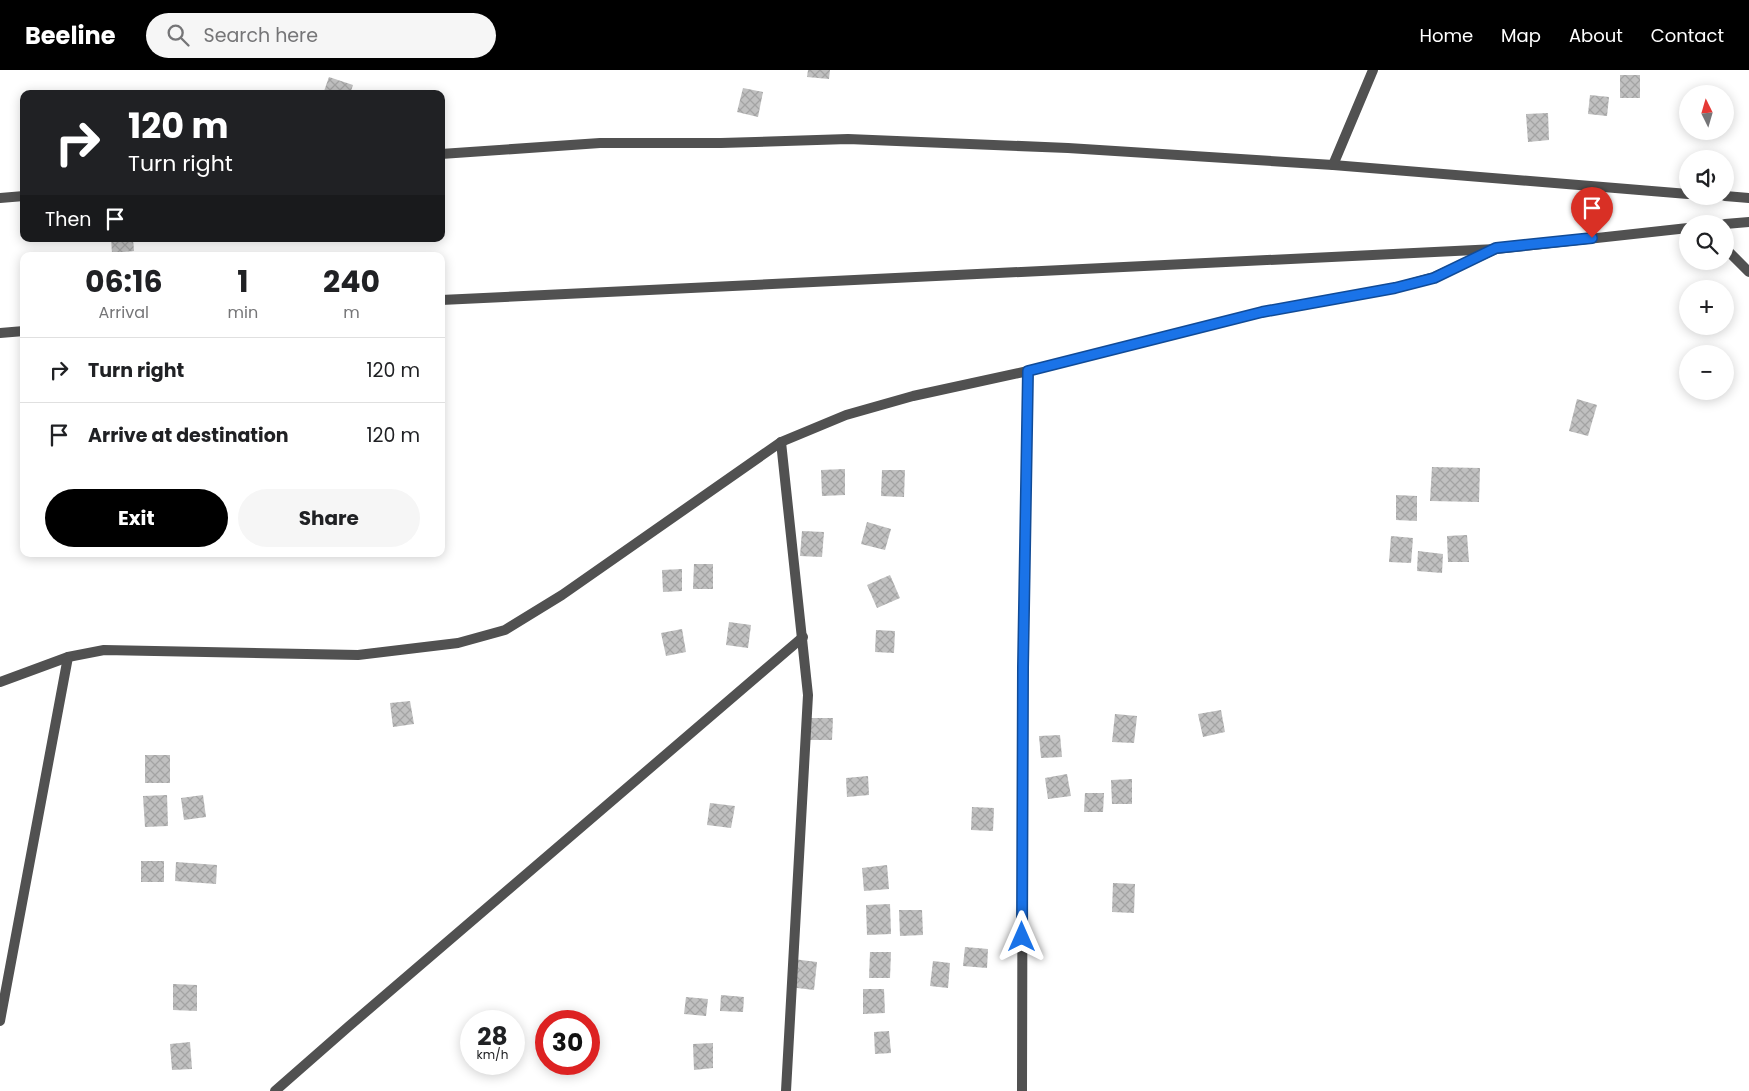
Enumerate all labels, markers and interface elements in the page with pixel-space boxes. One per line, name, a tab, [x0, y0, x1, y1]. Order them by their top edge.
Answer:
search box	[146, 13, 496, 58]
text: Beeline	[25, 19, 116, 52]
icon: search	[164, 21, 192, 49]
text: Search here	[204, 22, 318, 49]
text: Home	[1419, 23, 1473, 48]
text: Map	[1501, 23, 1541, 48]
text: About	[1569, 23, 1623, 48]
text: Contact	[1651, 23, 1724, 48]
north arrow	[1679, 85, 1734, 140]
map controls	[1679, 85, 1734, 400]
text: 120 m	[128, 101, 228, 150]
icon: right	[45, 110, 110, 175]
text: Turn right	[128, 148, 233, 179]
button: sound	[1679, 150, 1734, 205]
pin	[1571, 187, 1613, 238]
icon: arrive	[1578, 194, 1606, 222]
icon: arrive	[101, 205, 129, 233]
text: Then	[45, 206, 91, 233]
button: search	[1679, 215, 1734, 270]
text: 06:16	[85, 260, 163, 303]
text: 1	[237, 260, 248, 303]
text: 240	[323, 260, 380, 303]
button: +	[1679, 280, 1734, 335]
text: Arrival	[99, 301, 149, 324]
text: min	[227, 301, 258, 324]
text: m	[343, 301, 360, 324]
button: −	[1679, 345, 1734, 400]
icon: right	[45, 356, 73, 384]
text: Turn right	[88, 357, 184, 384]
text: 120 m	[366, 357, 420, 384]
icon: arrive	[45, 421, 73, 449]
text: Arrive at destination	[88, 422, 289, 449]
text: 120 m	[366, 422, 420, 449]
button: Exit	[45, 489, 228, 547]
button: Share	[238, 489, 420, 547]
position arrow	[995, 910, 1047, 962]
speed limit sign: 30	[535, 1010, 600, 1075]
text: 28	[477, 1019, 508, 1054]
text: km/h	[477, 1046, 508, 1063]

